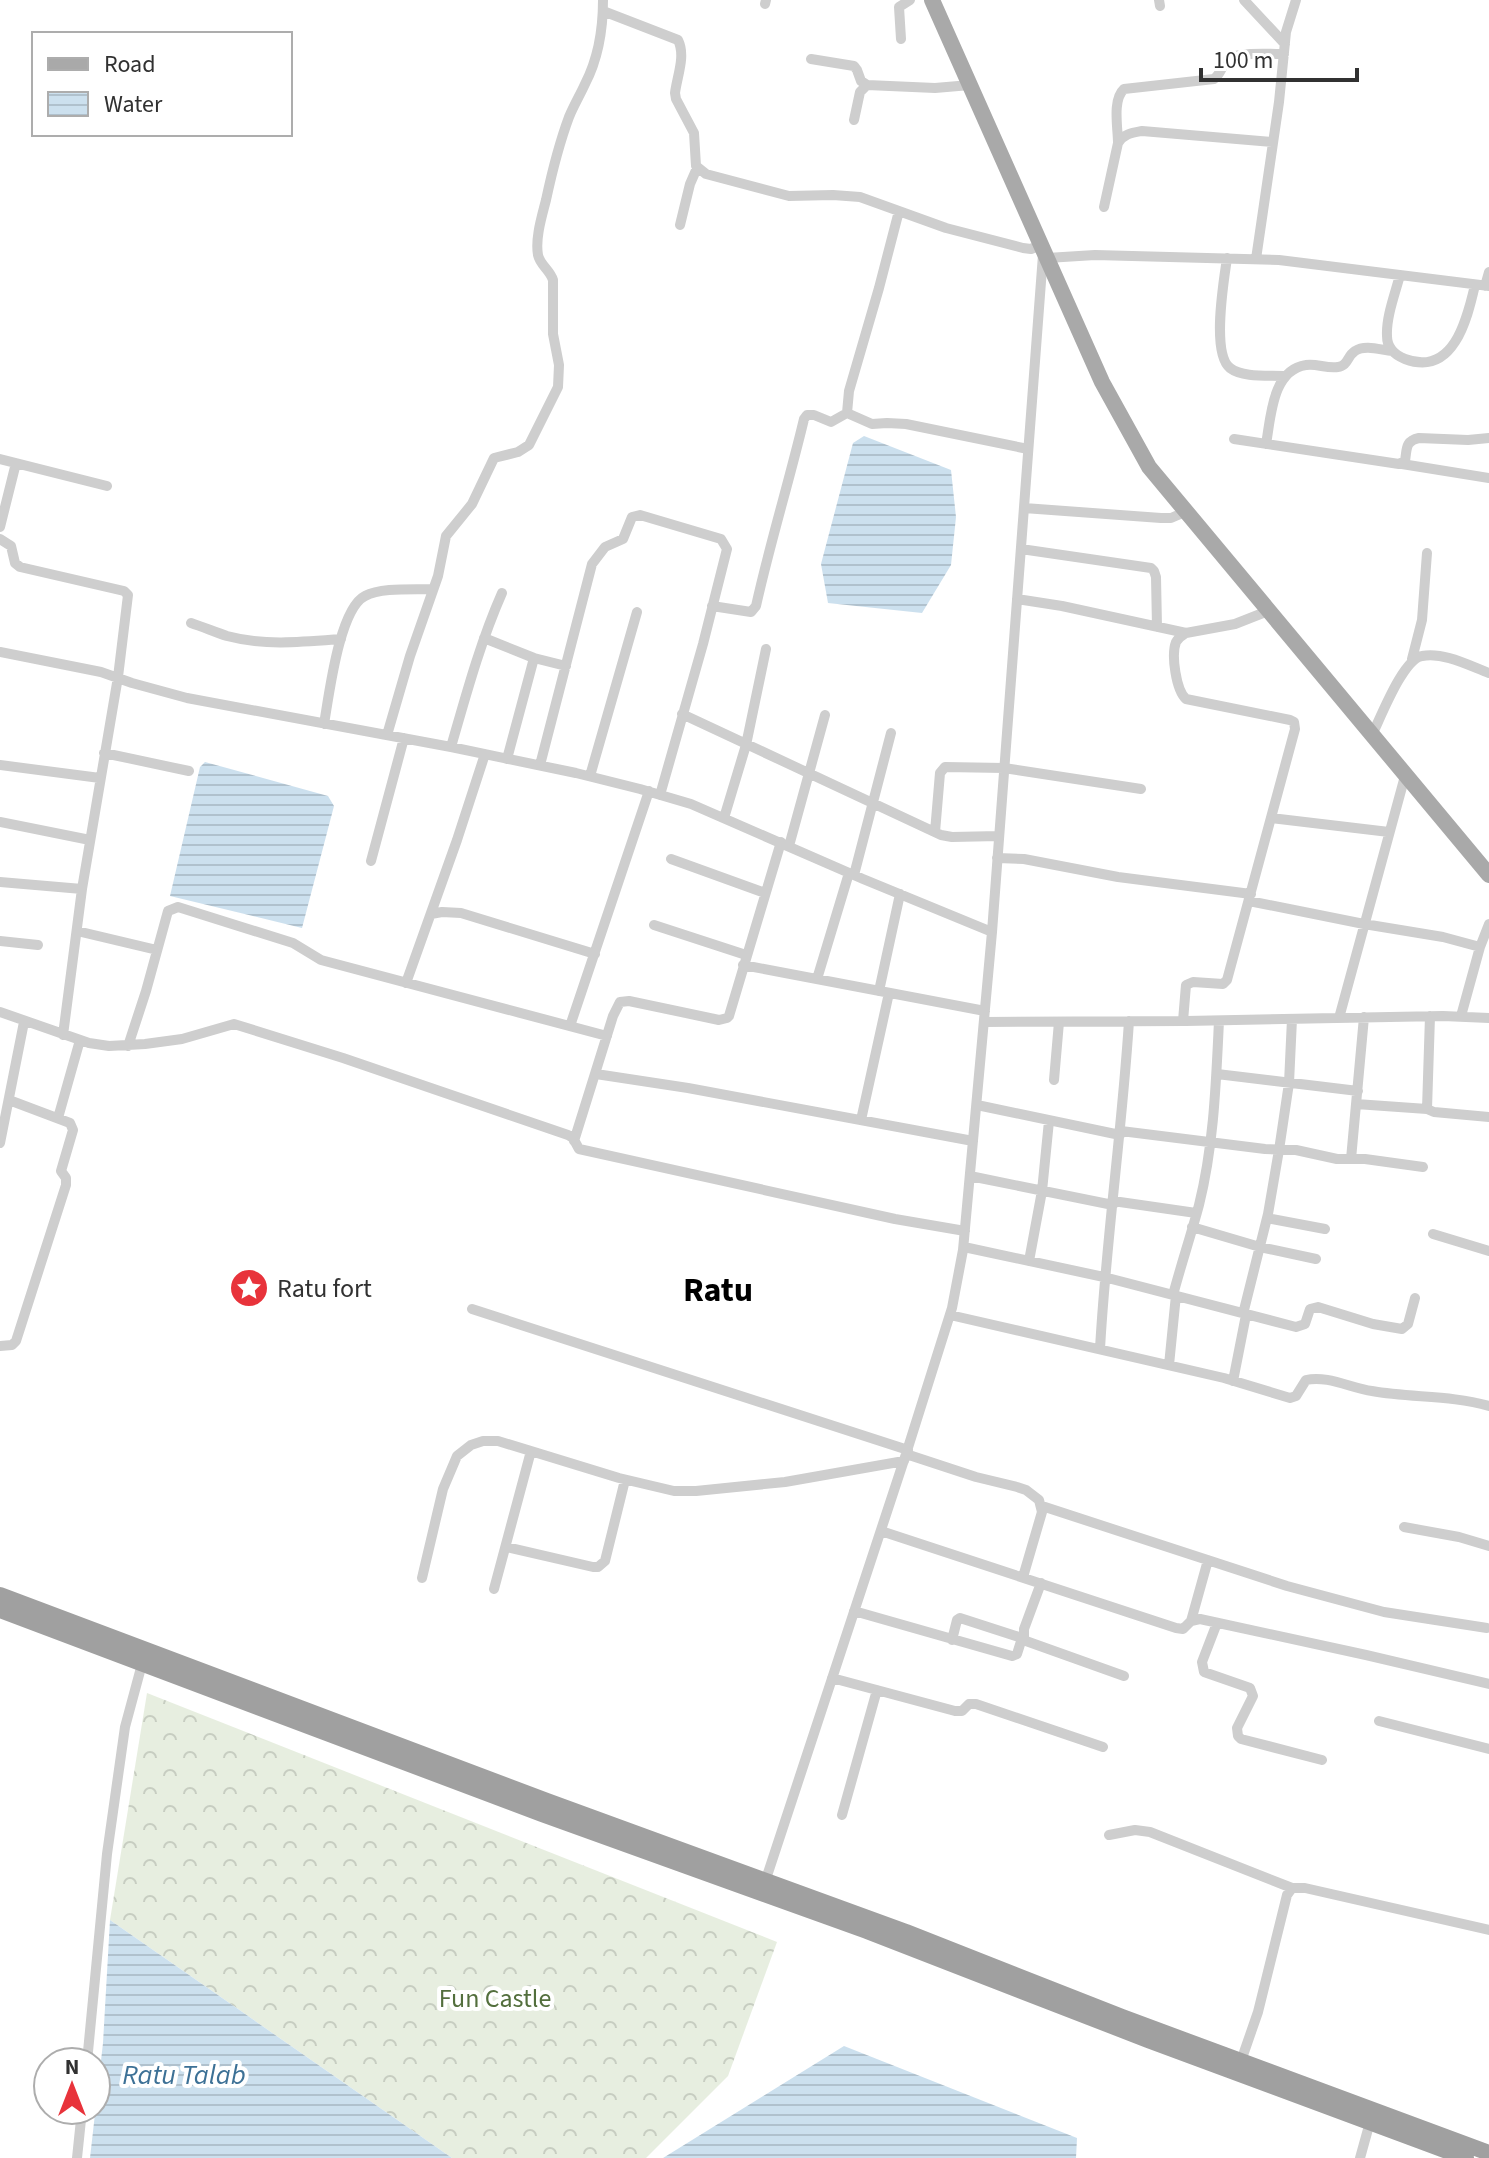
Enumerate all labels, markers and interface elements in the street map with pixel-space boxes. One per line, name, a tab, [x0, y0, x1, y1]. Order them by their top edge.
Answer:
legend	[32, 32, 292, 136]
scale bar	[1201, 32, 1357, 82]
text: 100 m	[1213, 43, 1273, 78]
text: Road	[104, 47, 156, 82]
text: Water	[104, 87, 163, 122]
district label: Ratu	[683, 1266, 753, 1315]
place icon: Ratu fort	[228, 1267, 270, 1309]
place label: Ratu fort	[277, 1270, 372, 1307]
park label: Fun Castle	[439, 1980, 551, 2017]
north arrow	[32, 2046, 112, 2126]
text: N	[65, 2051, 79, 2083]
water label: Ratu Talab	[122, 2055, 246, 2095]

